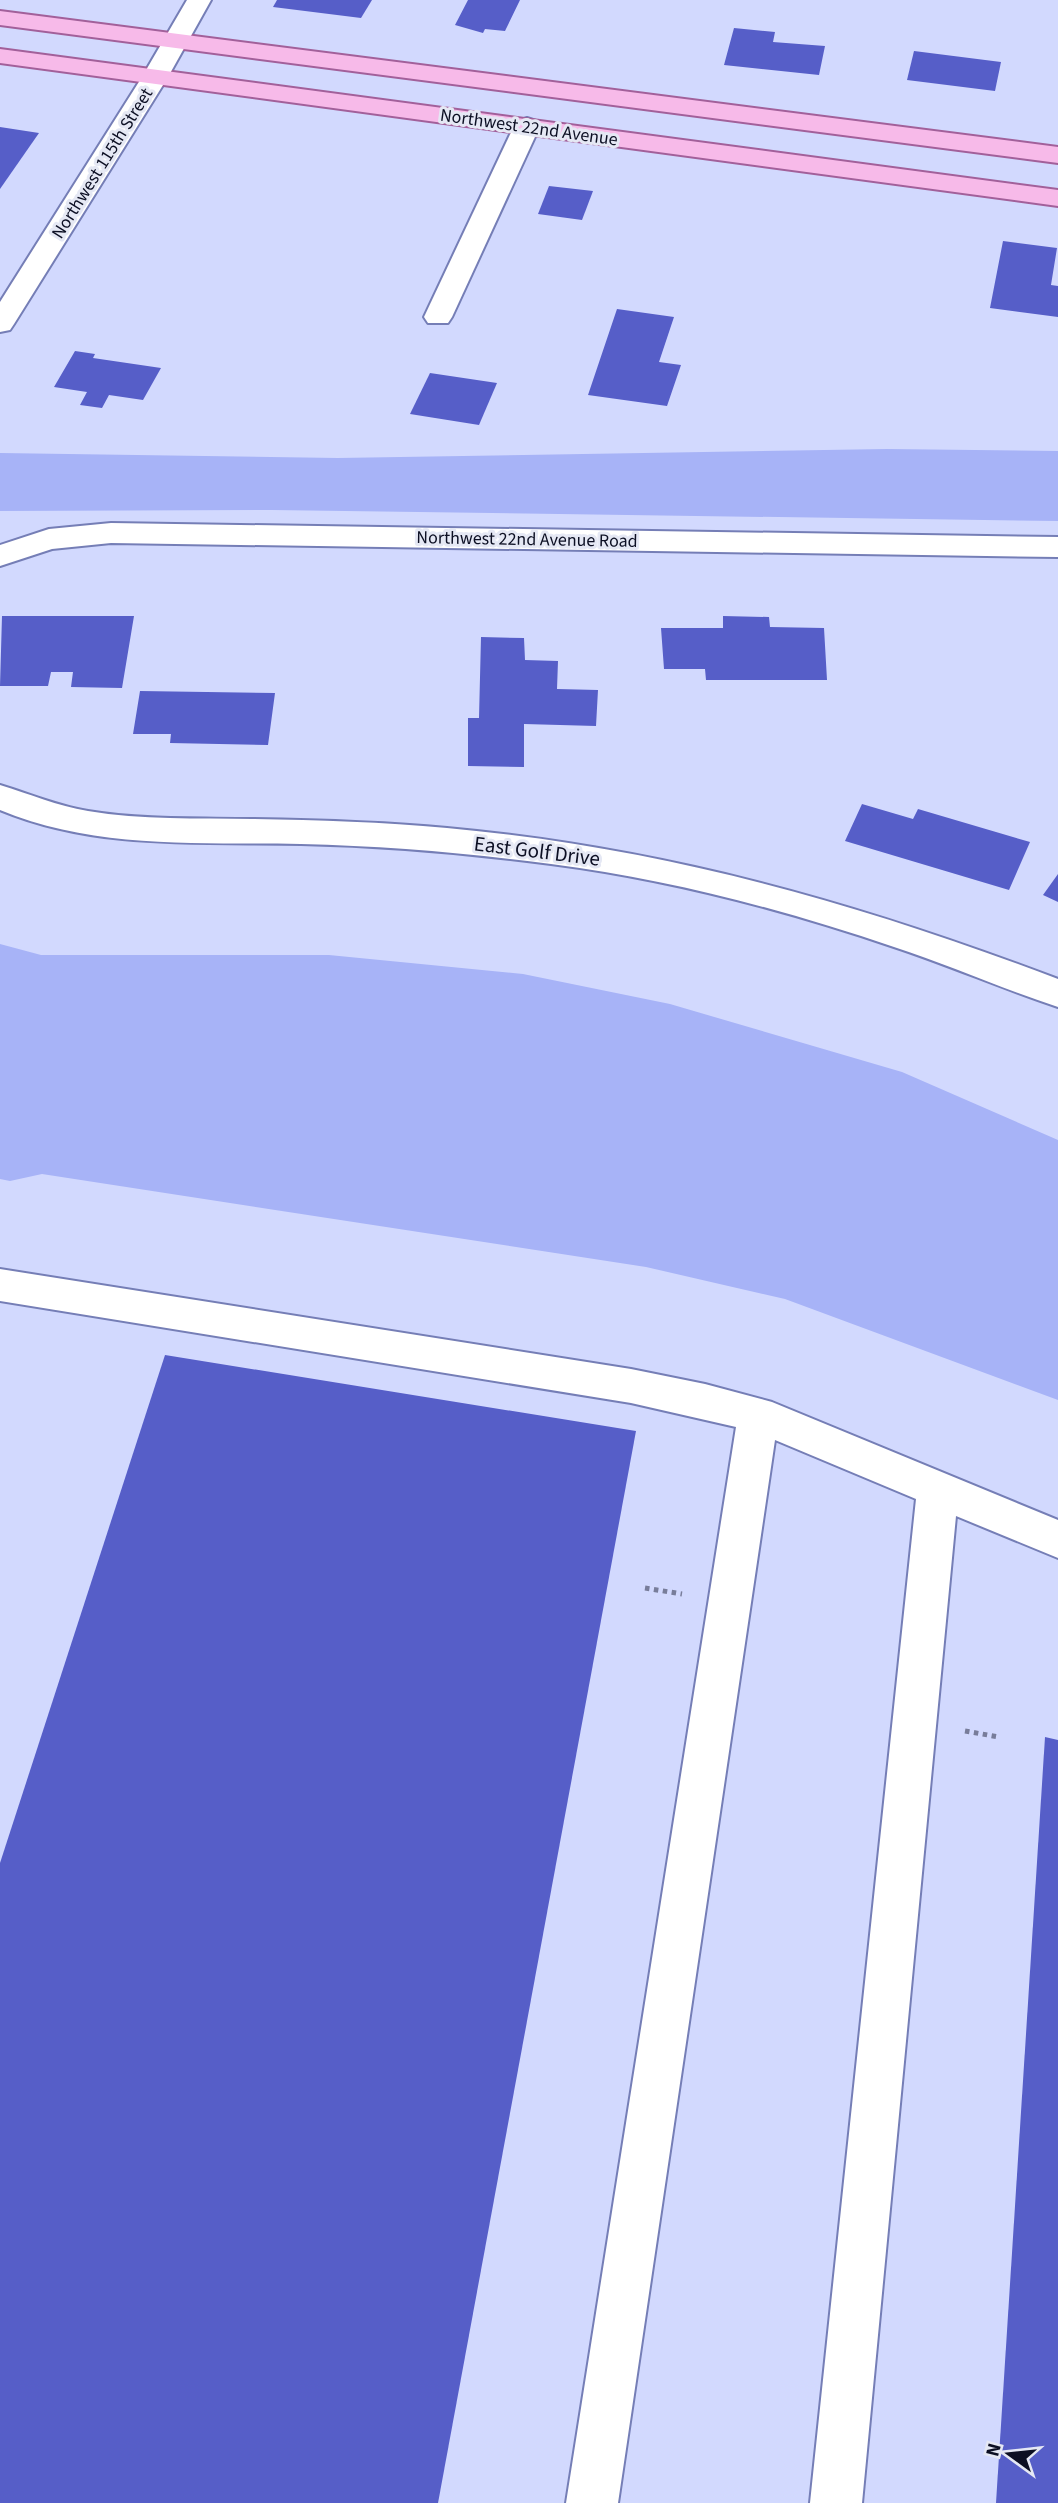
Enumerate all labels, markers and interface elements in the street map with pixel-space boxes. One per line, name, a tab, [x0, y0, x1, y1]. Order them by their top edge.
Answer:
street label: Northwest 115th Street	[46, 83, 159, 244]
street label: Northwest 22nd Avenue	[439, 103, 619, 152]
street label: Northwest 22nd Avenue Road	[416, 525, 638, 554]
street label: East Golf Drive	[472, 828, 602, 874]
north arrow	[974, 2419, 1044, 2489]
text: N	[979, 2440, 1009, 2460]

